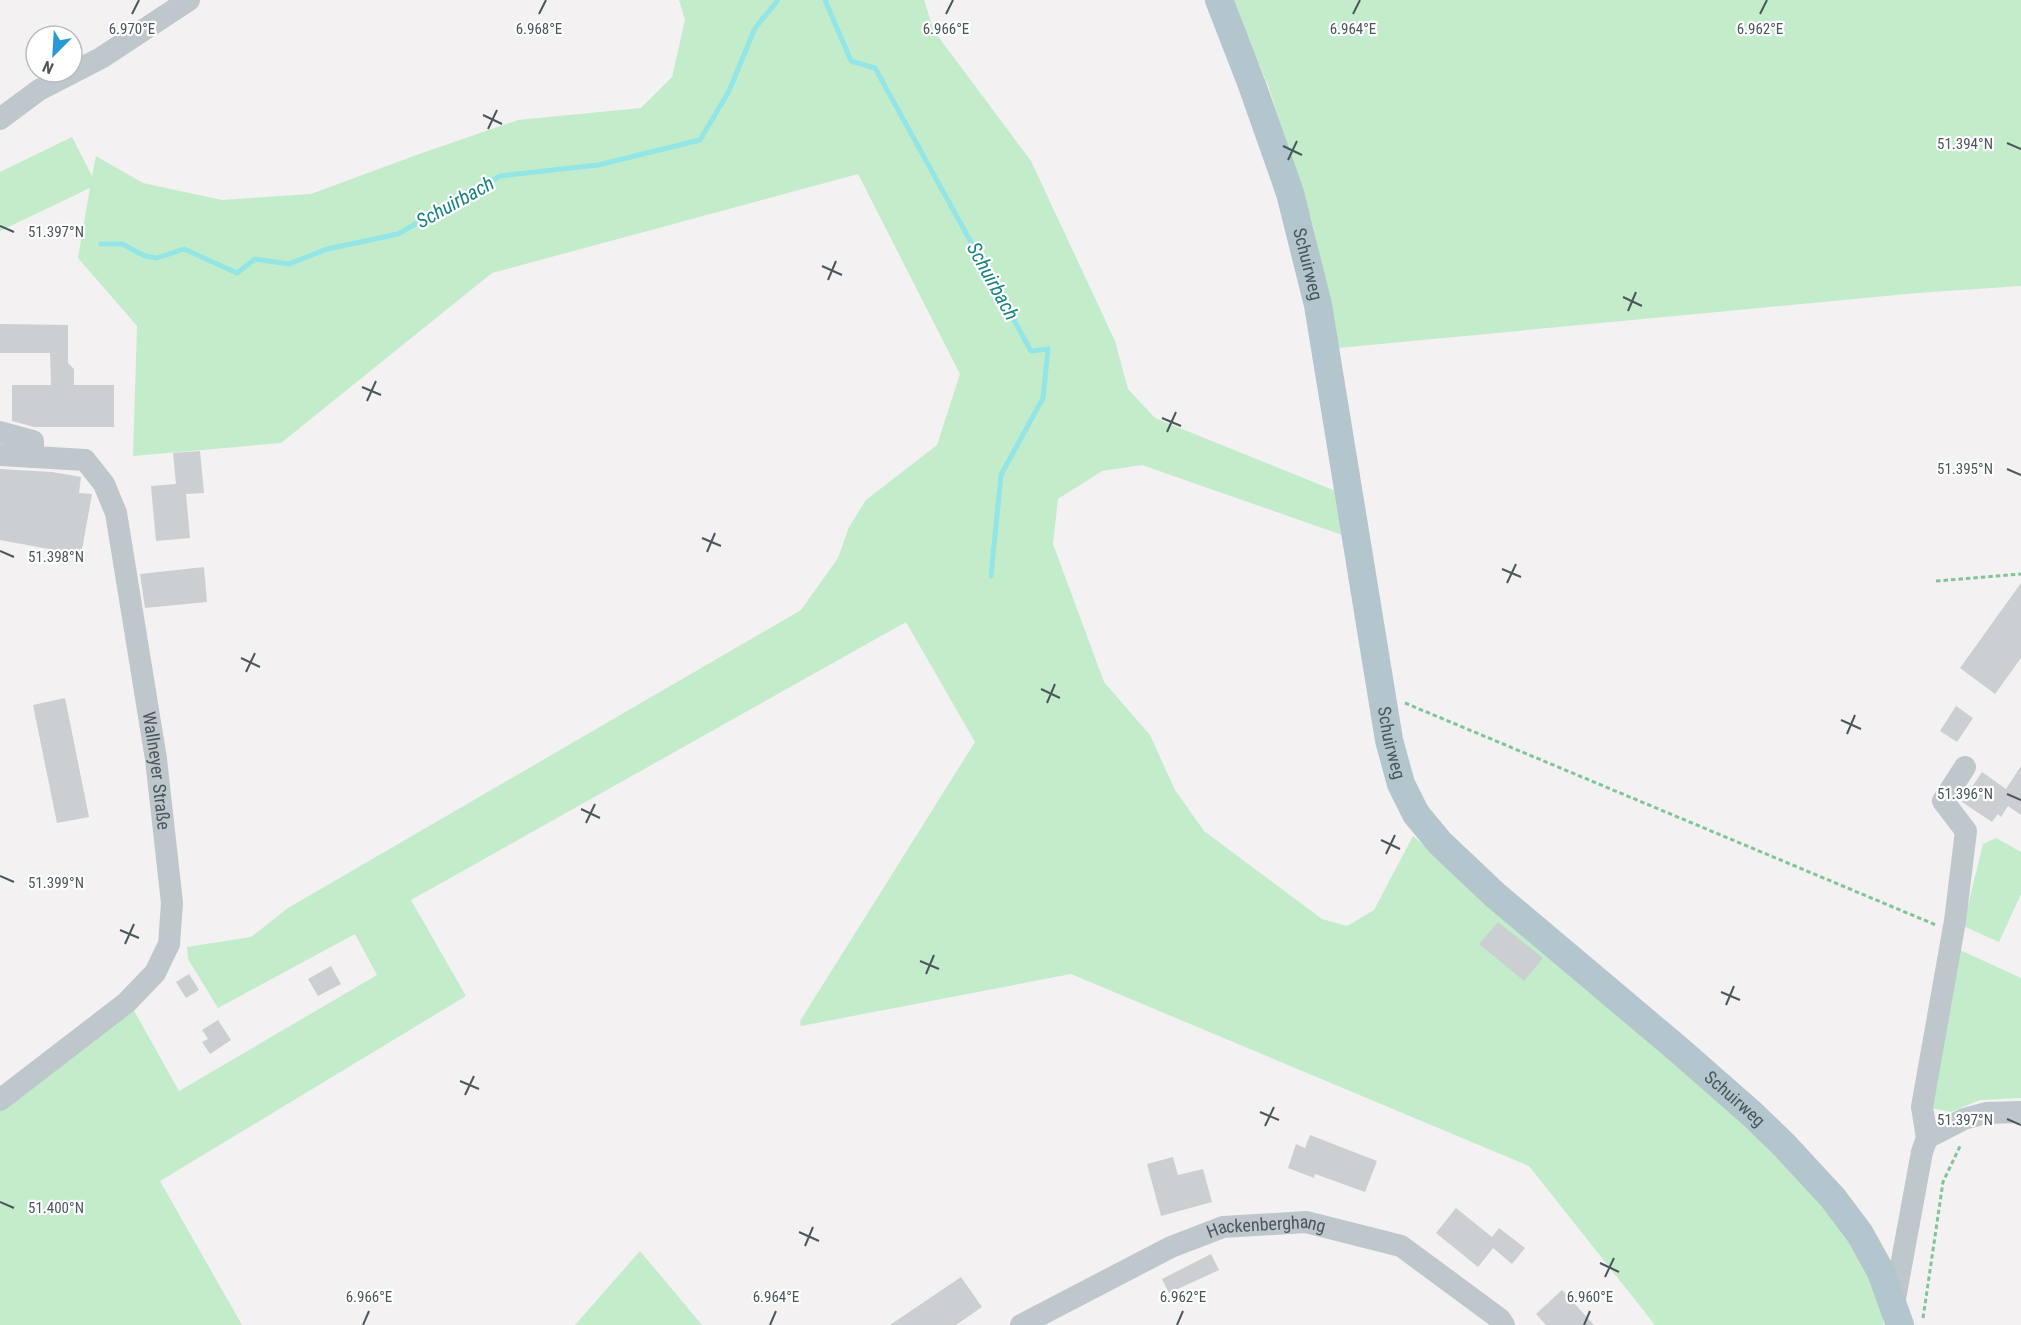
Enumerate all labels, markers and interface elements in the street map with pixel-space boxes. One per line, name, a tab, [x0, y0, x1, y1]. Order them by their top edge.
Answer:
text: 6.970°E	[109, 20, 155, 38]
text: 6.968°E	[516, 20, 562, 38]
text: 6.966°E	[923, 20, 969, 38]
text: 6.964°E	[1330, 20, 1376, 38]
text: 6.962°E	[1737, 20, 1783, 38]
north arrow	[24, 24, 84, 84]
text: N	[40, 57, 56, 78]
text: 51.394°N	[1937, 135, 1993, 153]
water label: Schuirbach	[412, 171, 498, 233]
text: 51.397°N	[28, 223, 84, 241]
street label: Schuirweg	[1289, 226, 1327, 302]
water label: Schuirbach	[962, 238, 1024, 324]
text: 51.395°N	[1937, 460, 1993, 478]
text: 51.398°N	[28, 548, 84, 566]
street label: Schuirweg	[1374, 705, 1410, 781]
street label: Wallneyer Straße	[138, 710, 175, 831]
text: 51.396°N	[1937, 785, 1993, 803]
text: 51.399°N	[28, 874, 84, 892]
street label: Schuirweg	[1700, 1066, 1770, 1131]
text: 51.397°N	[1937, 1111, 1993, 1129]
text: 51.400°N	[28, 1199, 84, 1217]
street label: Hackenberghang	[1204, 1211, 1328, 1242]
text: 6.966°E	[346, 1288, 392, 1306]
text: 6.964°E	[753, 1288, 799, 1306]
text: 6.962°E	[1160, 1288, 1206, 1306]
text: 6.960°E	[1567, 1288, 1613, 1306]

